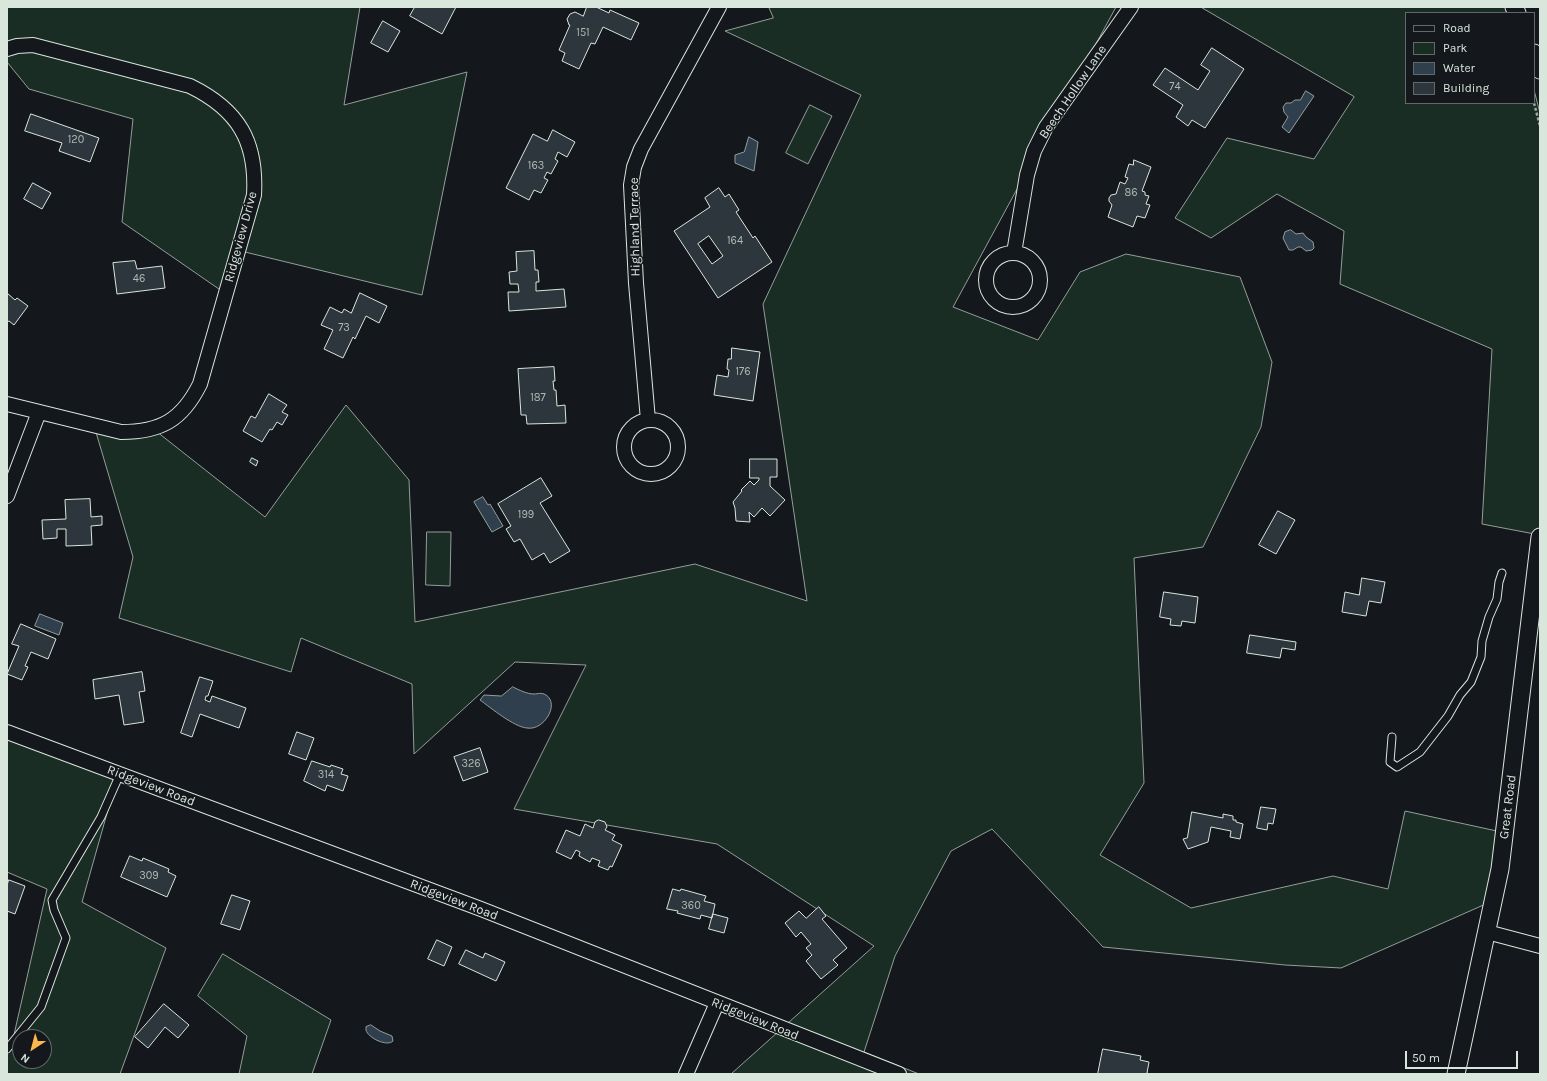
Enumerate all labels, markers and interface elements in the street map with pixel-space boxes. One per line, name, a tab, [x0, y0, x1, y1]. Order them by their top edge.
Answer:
legend	[1405, 12, 1535, 104]
text: Road	[1443, 21, 1471, 35]
house number: 151	[576, 26, 590, 40]
text: Park	[1443, 41, 1467, 55]
street label: Beech Hollow Lane	[1036, 42, 1110, 142]
text: Water	[1443, 61, 1475, 75]
house number: 74	[1169, 80, 1181, 94]
text: Building	[1443, 81, 1489, 95]
house number: 120	[68, 133, 84, 147]
house number: 163	[528, 159, 544, 173]
street label: Highland Terrace	[626, 177, 644, 277]
house number: 86	[1124, 186, 1138, 200]
street label: Ridgeview Drive	[221, 190, 261, 284]
house number: 164	[727, 234, 743, 248]
house number: 46	[133, 272, 145, 286]
house number: 73	[338, 321, 350, 335]
house number: 176	[735, 365, 751, 379]
house number: 187	[530, 391, 546, 405]
house number: 199	[518, 508, 534, 522]
house number: 326	[461, 757, 481, 771]
street label: Ridgeview Road	[105, 762, 197, 810]
house number: 314	[318, 768, 334, 782]
street label: Great Road	[1496, 774, 1520, 840]
house number: 309	[139, 869, 159, 883]
street label: Ridgeview Road	[408, 876, 500, 924]
house number: 360	[681, 899, 701, 913]
street label: Ridgeview Road	[709, 994, 801, 1044]
north arrow	[12, 1029, 52, 1069]
scale bar	[1407, 1043, 1520, 1069]
text: N	[18, 1051, 32, 1066]
text: 50 m	[1412, 1051, 1440, 1065]

